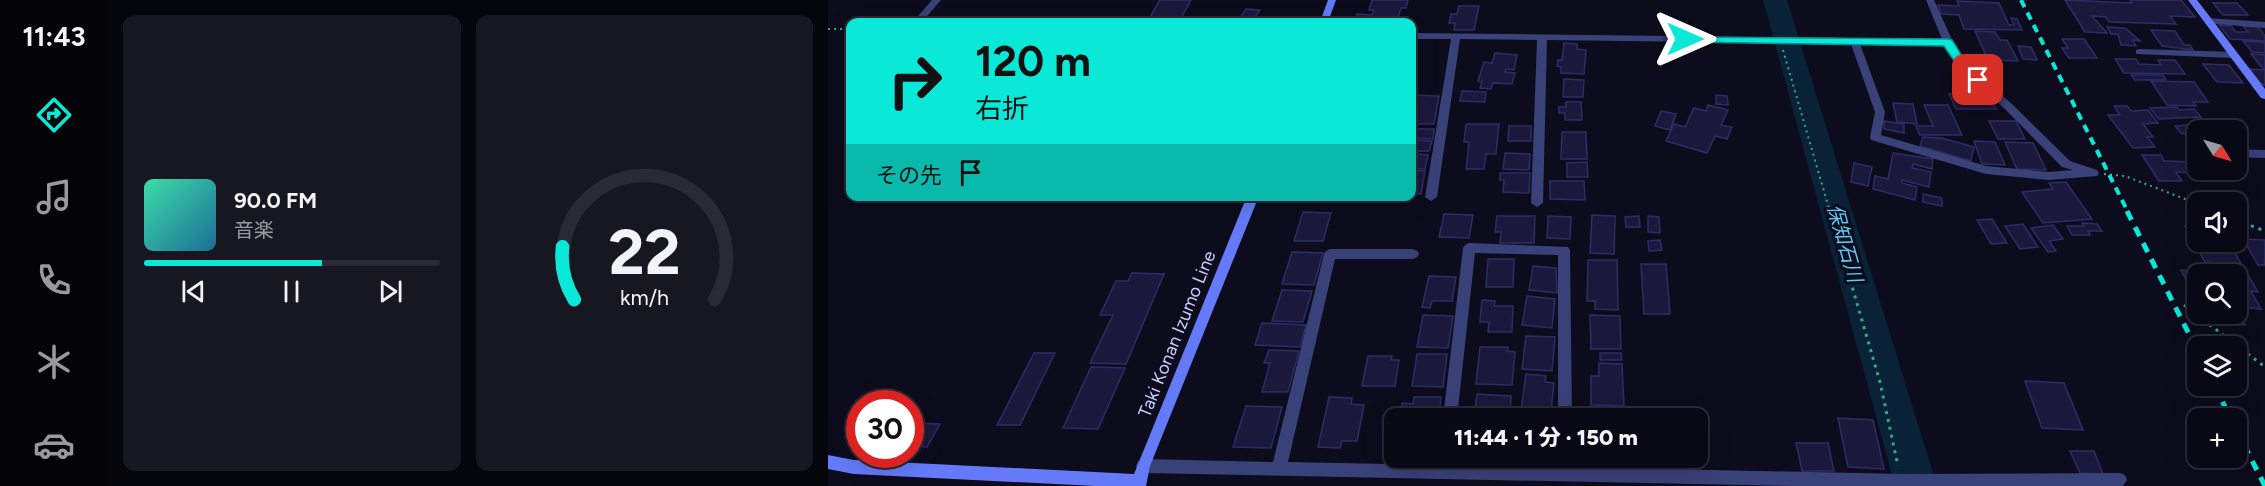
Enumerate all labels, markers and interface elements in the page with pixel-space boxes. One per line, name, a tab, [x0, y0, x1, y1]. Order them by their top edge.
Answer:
position arrow	[1653, 7, 1717, 71]
text: 11:43	[22, 20, 86, 53]
text: 120 m	[975, 36, 1091, 87]
icon: right	[876, 42, 954, 120]
pin	[1952, 54, 2003, 105]
icon: arrive	[1961, 63, 1994, 96]
text: 右折	[975, 92, 1029, 125]
icon: directions	[33, 94, 75, 136]
north arrow	[2187, 120, 2247, 180]
map controls	[2187, 120, 2247, 468]
icon: arrive	[954, 156, 987, 189]
text: その先	[876, 162, 942, 189]
icon: music	[33, 176, 75, 218]
text: 90.0 FM	[234, 187, 317, 214]
button: sound	[2187, 192, 2247, 252]
water label: 保知石川	[1822, 201, 1868, 287]
text: 22	[608, 215, 680, 290]
text: 音楽	[234, 218, 274, 242]
street label: Taki Konan Izumo Line	[1134, 247, 1221, 421]
icon: phone	[33, 259, 75, 301]
button: search	[2187, 264, 2247, 324]
icon: previous	[177, 275, 210, 308]
icon: pause	[275, 275, 308, 308]
icon: next	[374, 275, 407, 308]
text: km/h	[620, 285, 669, 310]
button: layers	[2187, 336, 2247, 396]
icon: climate	[33, 341, 75, 383]
speed limit sign: 30	[846, 390, 924, 468]
button: +	[2187, 408, 2247, 468]
icon: car	[33, 424, 75, 466]
text: 11:44 · 1 分 · 150 m	[1454, 424, 1638, 451]

